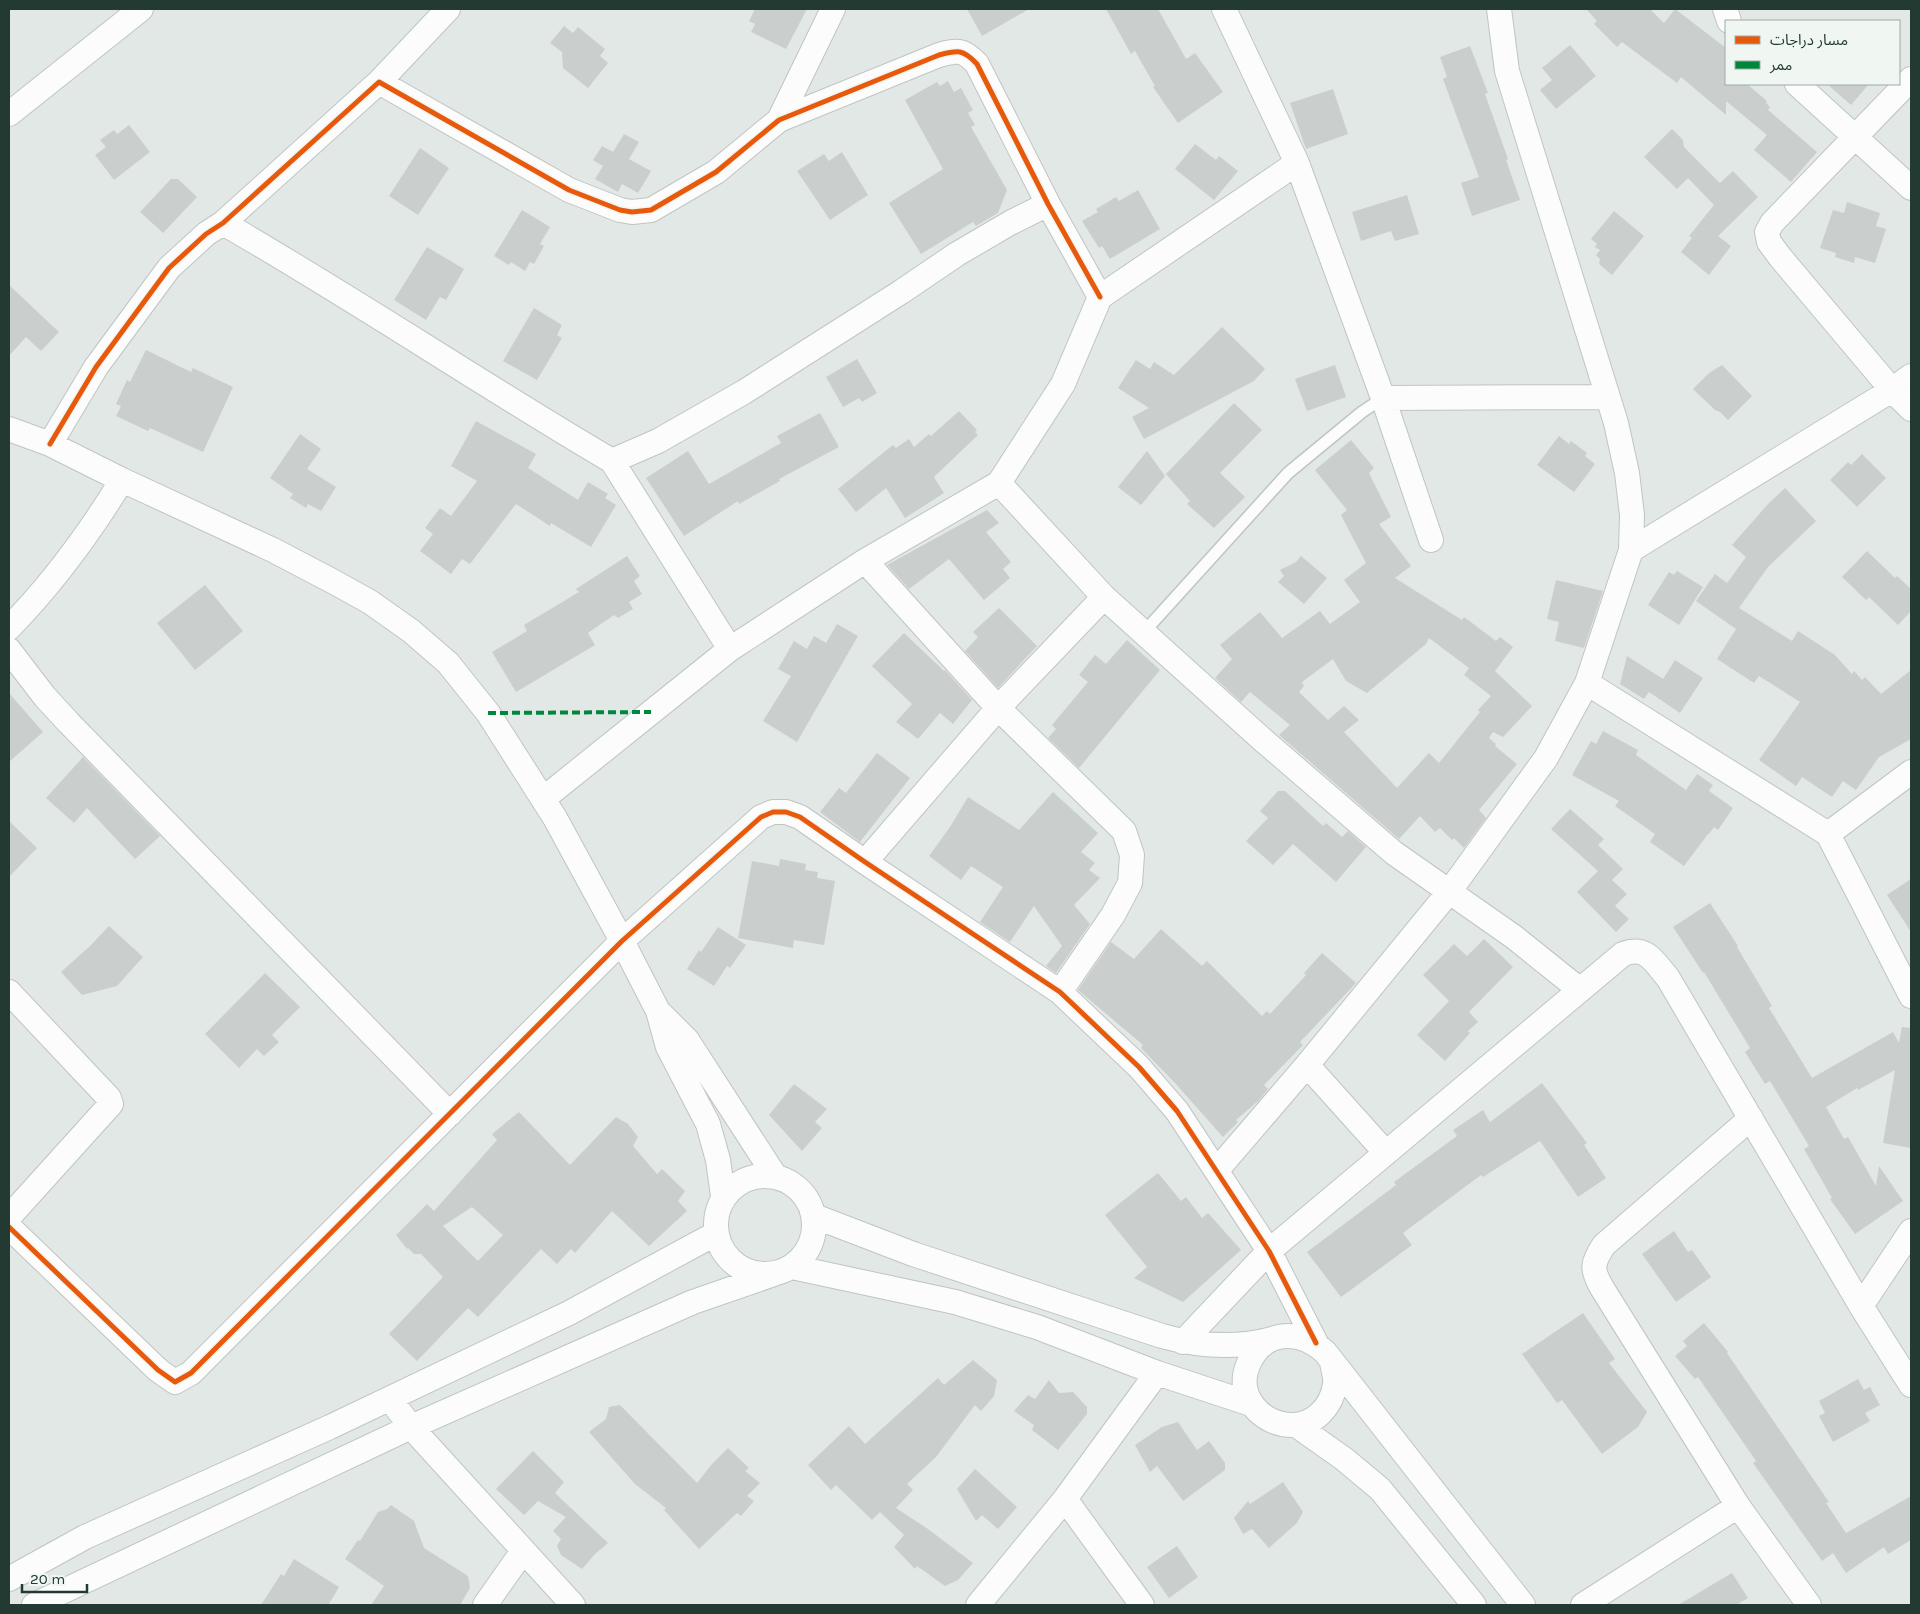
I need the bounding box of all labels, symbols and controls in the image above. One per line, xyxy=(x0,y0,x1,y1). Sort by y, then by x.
legend xyxy=(1725,20,1900,85)
text: مسار دراجات xyxy=(1770,31,1848,49)
text: ممر xyxy=(1769,56,1793,74)
scale bar xyxy=(22,1562,88,1594)
text: 20 m xyxy=(30,1570,65,1588)

